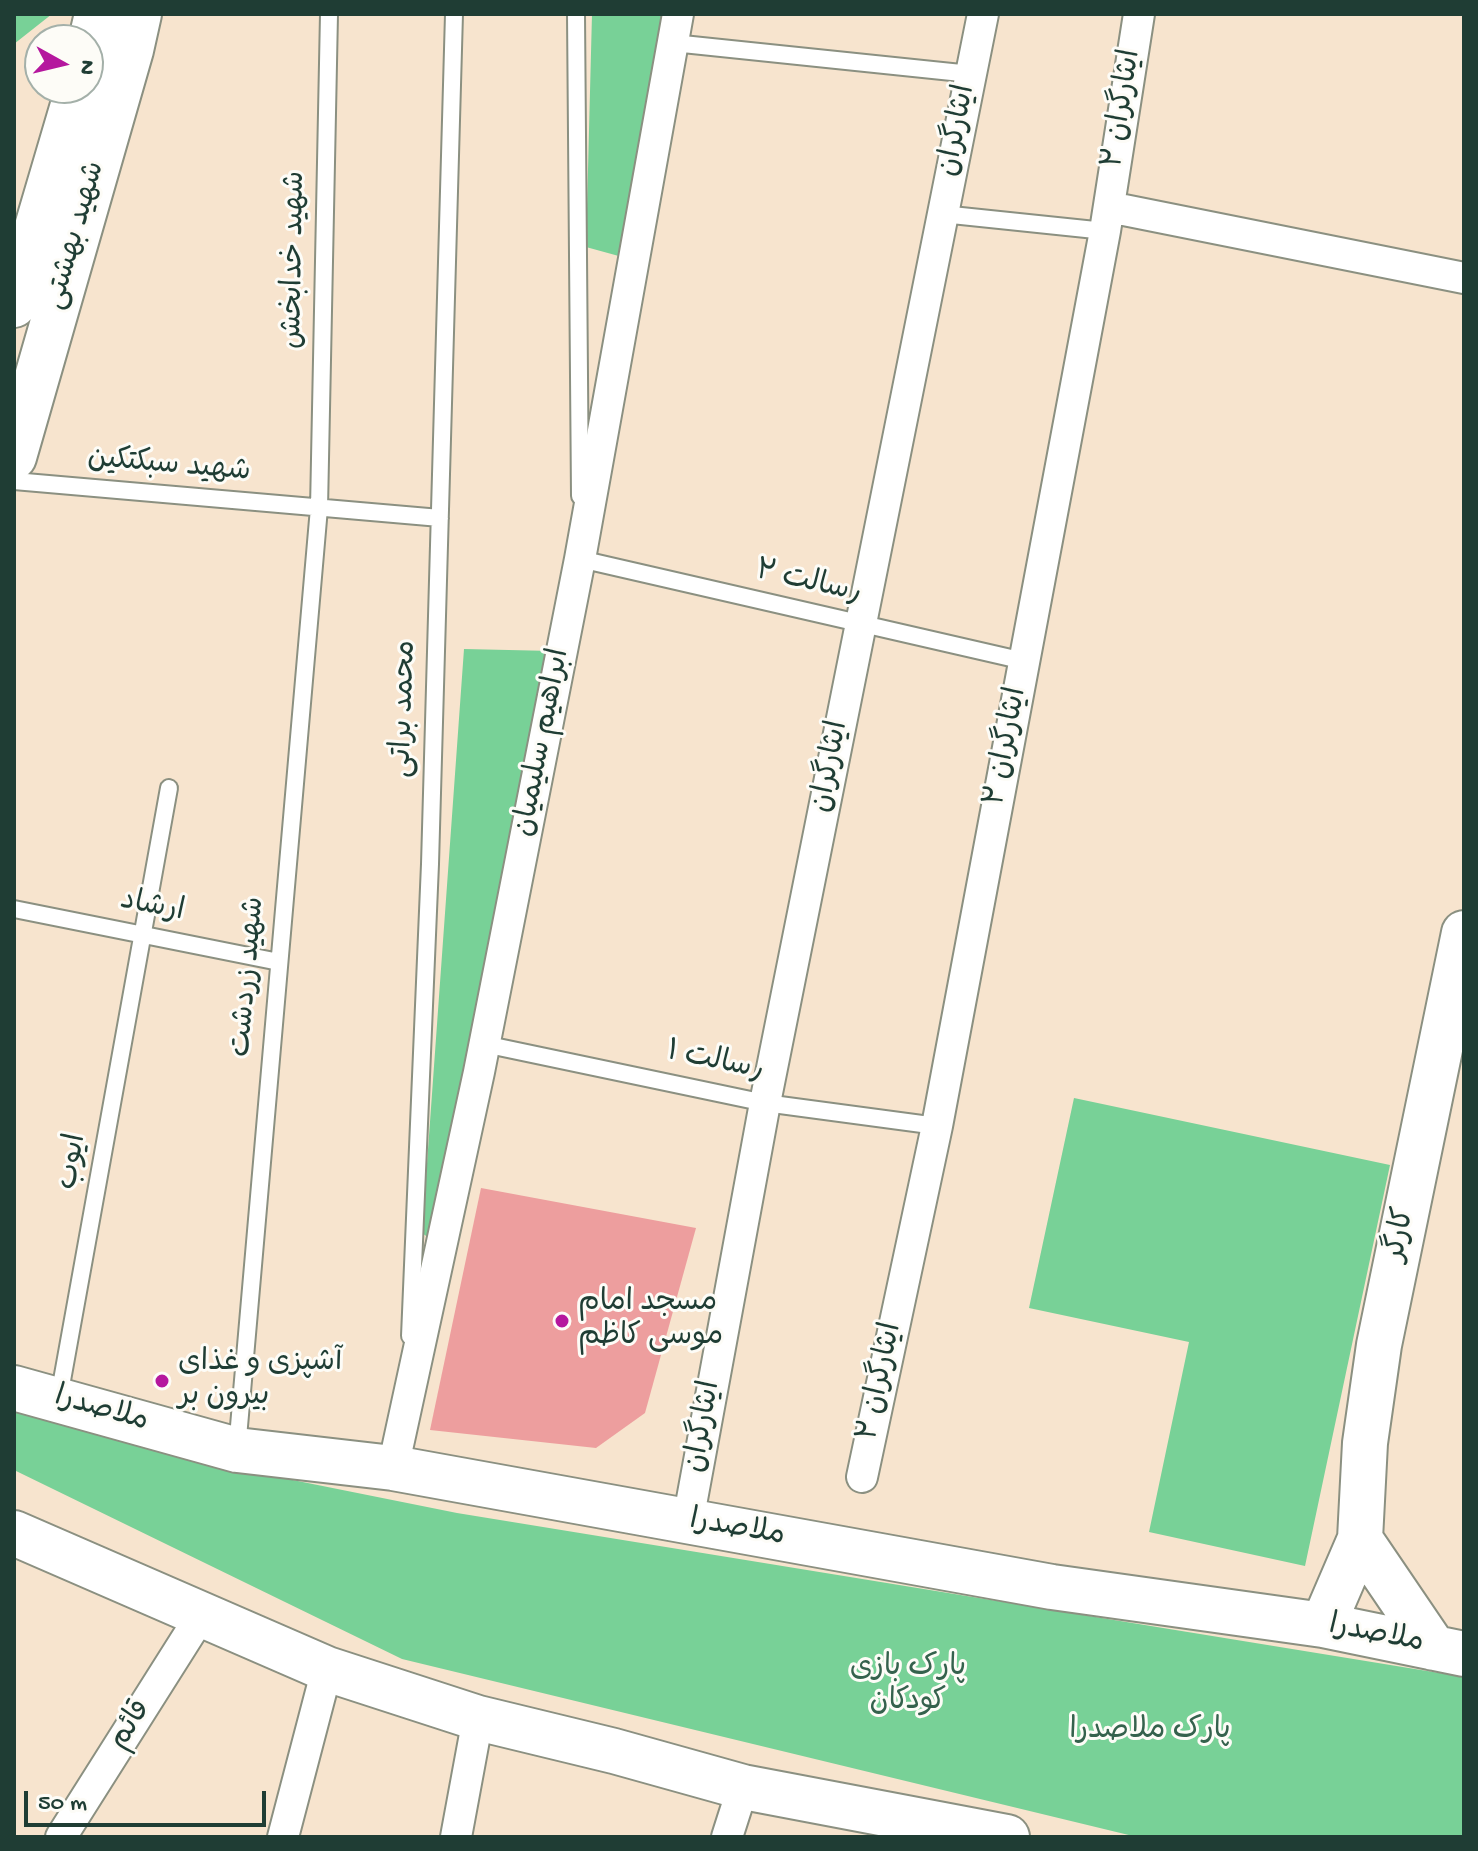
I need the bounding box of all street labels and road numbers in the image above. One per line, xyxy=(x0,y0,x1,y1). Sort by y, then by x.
street label: ایثارگران ۲ xyxy=(1097,47,1151,171)
street label: ایثارگران xyxy=(933,82,985,180)
street label: شهید بهشتی xyxy=(39,158,115,314)
street label: شهید خدابخش xyxy=(276,171,316,349)
street label: شهید سبکتکین xyxy=(86,442,252,492)
street label: رسالت ۲ xyxy=(751,554,865,614)
street label: محمد براتی xyxy=(386,640,426,778)
street label: ابراهیم سلیمیان xyxy=(508,646,580,840)
street label: ایثارگران ۲ xyxy=(979,685,1037,809)
street label: ایثارگران xyxy=(806,718,858,816)
street label: ارشاد xyxy=(117,884,187,932)
street label: شهید زردشت xyxy=(225,895,275,1059)
street label: رسالت ۱ xyxy=(663,1035,767,1091)
street label: ایوب xyxy=(51,1131,97,1193)
street label: کارگر xyxy=(1379,1205,1425,1265)
street label: ایثارگران ۲ xyxy=(852,1320,912,1444)
street label: ایثارگران xyxy=(679,1378,731,1476)
street label: ملاصدرا xyxy=(50,1380,152,1442)
street label: ملاصدرا xyxy=(687,1504,787,1556)
street label: ملاصدرا xyxy=(1325,1609,1427,1663)
street label: قائم xyxy=(103,1694,161,1758)

